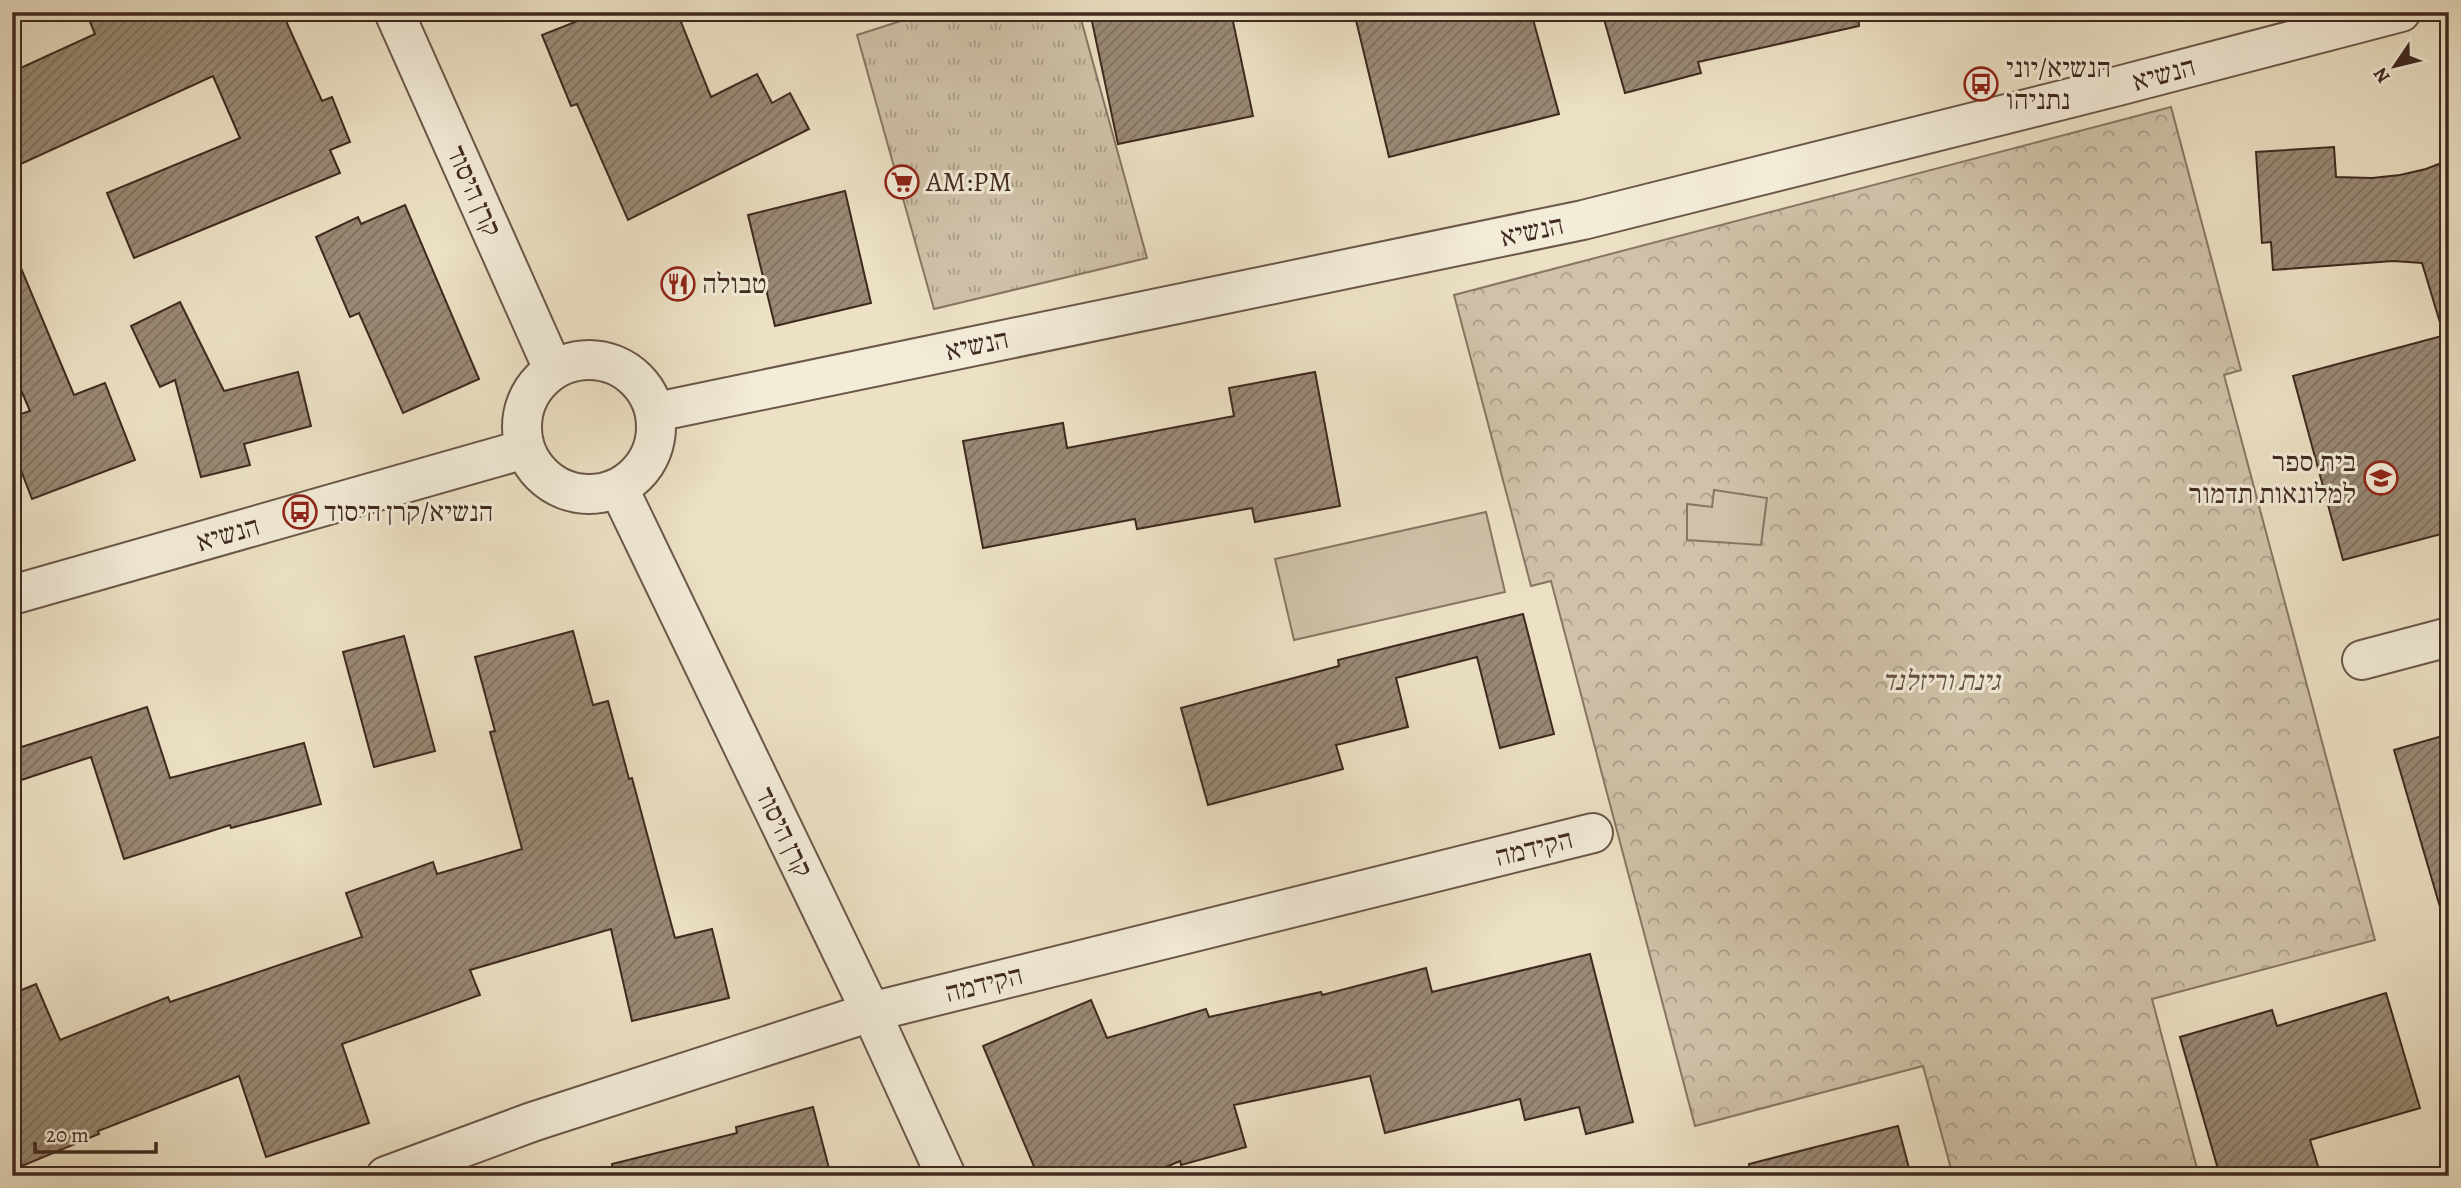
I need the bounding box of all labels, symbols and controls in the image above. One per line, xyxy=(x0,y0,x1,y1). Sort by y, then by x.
north arrow xyxy=(2360,32,2430,102)
street label: הנשיא xyxy=(2128,47,2200,101)
place label: הנשיא/יוני נתניהו xyxy=(2006,49,2111,119)
text: N xyxy=(2367,62,2397,88)
bus stop icon: הנשיא/יוני נתניהו xyxy=(1962,65,2000,103)
street label: קרן היסוד xyxy=(437,139,511,243)
supermarket icon: AM:PM xyxy=(883,163,921,201)
place label: AM:PM xyxy=(925,163,1012,201)
street label: הנשיא xyxy=(1497,206,1567,256)
restaurant icon: טבולה xyxy=(659,265,697,303)
place label: טבולה xyxy=(702,265,767,303)
street label: הנשיא xyxy=(942,320,1012,370)
place label: בית ספר למלונאות תדמור xyxy=(2189,443,2356,513)
school or university icon: בית ספר למלונאות תדמור xyxy=(2362,459,2400,497)
bus stop icon: הנשיא/קרן היסוד xyxy=(281,493,319,531)
place label: הנשיא/קרן היסוד xyxy=(324,493,493,531)
street label: הנשיא xyxy=(192,507,264,561)
park label: גינת וריזלנד xyxy=(1882,662,2001,700)
street label: קרן היסוד xyxy=(746,780,822,884)
street label: הקידמה xyxy=(1491,820,1577,876)
street label: הקידמה xyxy=(941,956,1027,1012)
scale bar xyxy=(35,1111,156,1155)
text: 20 m xyxy=(46,1121,89,1149)

